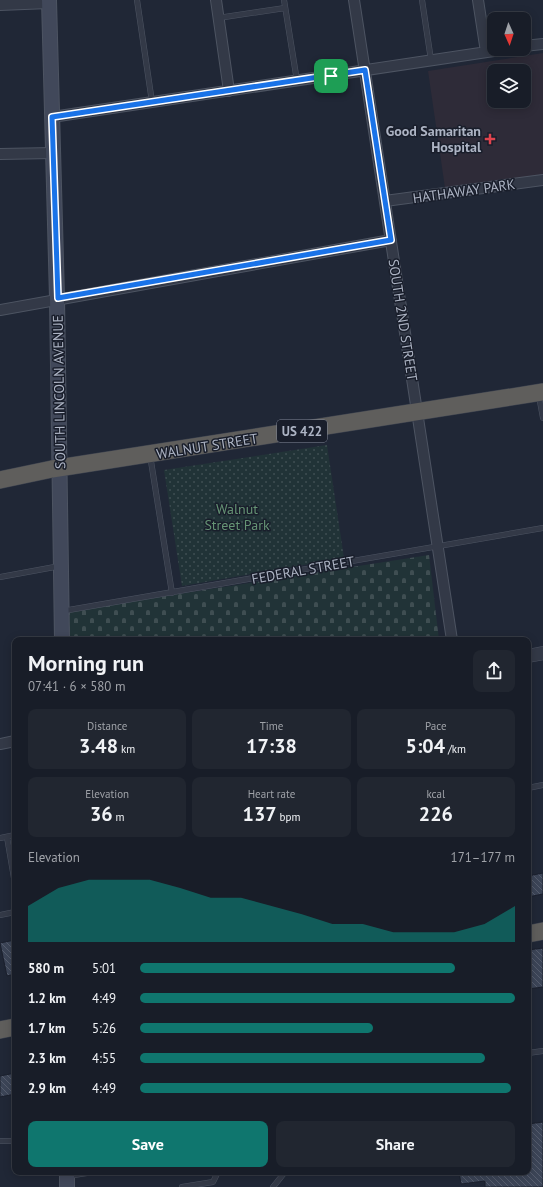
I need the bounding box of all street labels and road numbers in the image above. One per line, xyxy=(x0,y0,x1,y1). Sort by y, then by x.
street label: HATHAWAY PARK xyxy=(412,175,517,207)
street label: SOUTH 2ND STREET xyxy=(384,258,422,383)
street label: SOUTH LINCOLN AVENUE xyxy=(49,315,69,469)
road number: US 422 xyxy=(277,420,327,442)
street label: WALNUT STREET xyxy=(155,429,259,463)
street label: FEDERAL STREET xyxy=(250,552,356,588)

